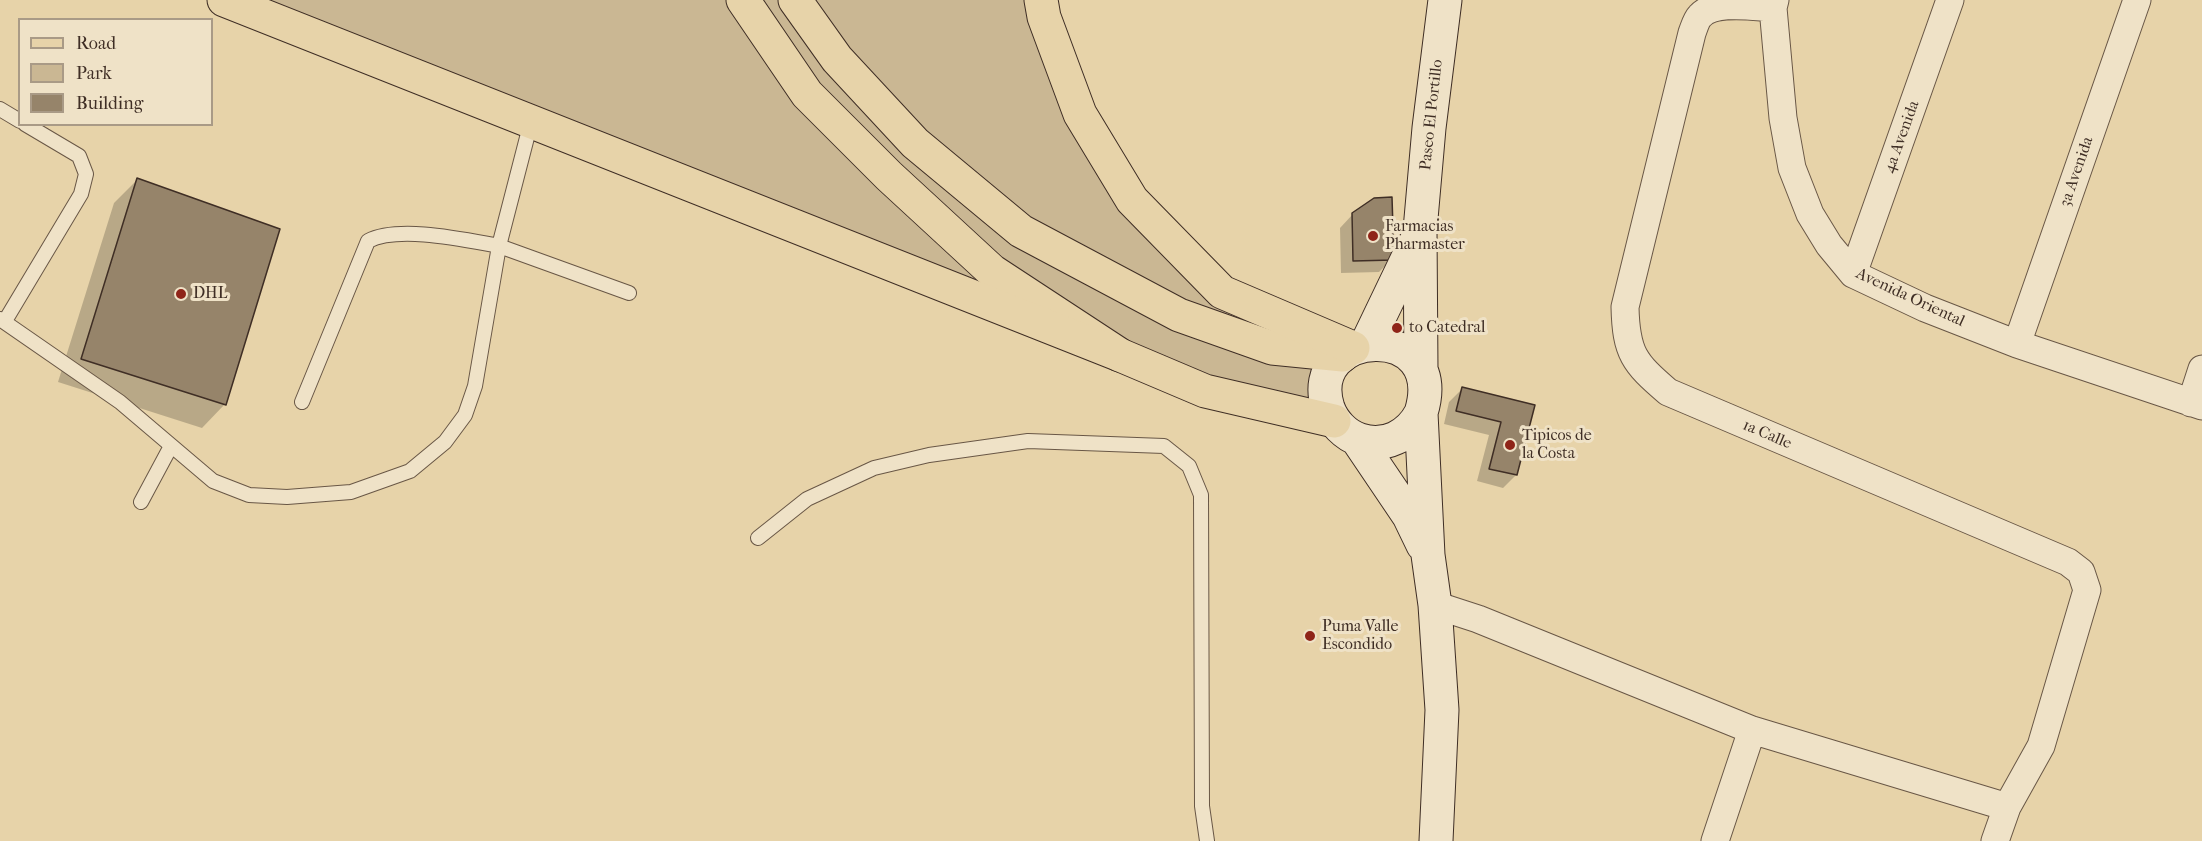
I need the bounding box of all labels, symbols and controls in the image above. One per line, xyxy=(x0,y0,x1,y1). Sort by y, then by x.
legend xyxy=(18,18,213,126)
text: Road xyxy=(76,33,116,54)
street label: Paseo El Portillo xyxy=(1417,59,1447,171)
text: Park xyxy=(76,63,112,84)
text: Building xyxy=(76,93,143,114)
street label: 4a Avenida xyxy=(1880,98,1924,176)
street label: 3a Avenida xyxy=(2056,134,2098,210)
place label: Farmacias Pharmaster xyxy=(1385,217,1465,255)
marker: Farmacias Pharmaster xyxy=(1366,229,1380,243)
street label: Avenida Oriental xyxy=(1853,264,1967,332)
place label: DHL xyxy=(193,284,227,304)
marker: DHL xyxy=(174,287,188,301)
place label: to Catedral xyxy=(1409,318,1485,338)
marker: to Catedral xyxy=(1390,321,1404,335)
street label: 1a Calle xyxy=(1740,416,1794,454)
place label: Tipicos de la Costa xyxy=(1522,426,1592,464)
marker: Tipicos de la Costa xyxy=(1503,438,1517,452)
place label: Puma Valle Escondido xyxy=(1322,617,1398,655)
marker: Puma Valle Escondido xyxy=(1303,629,1317,643)

